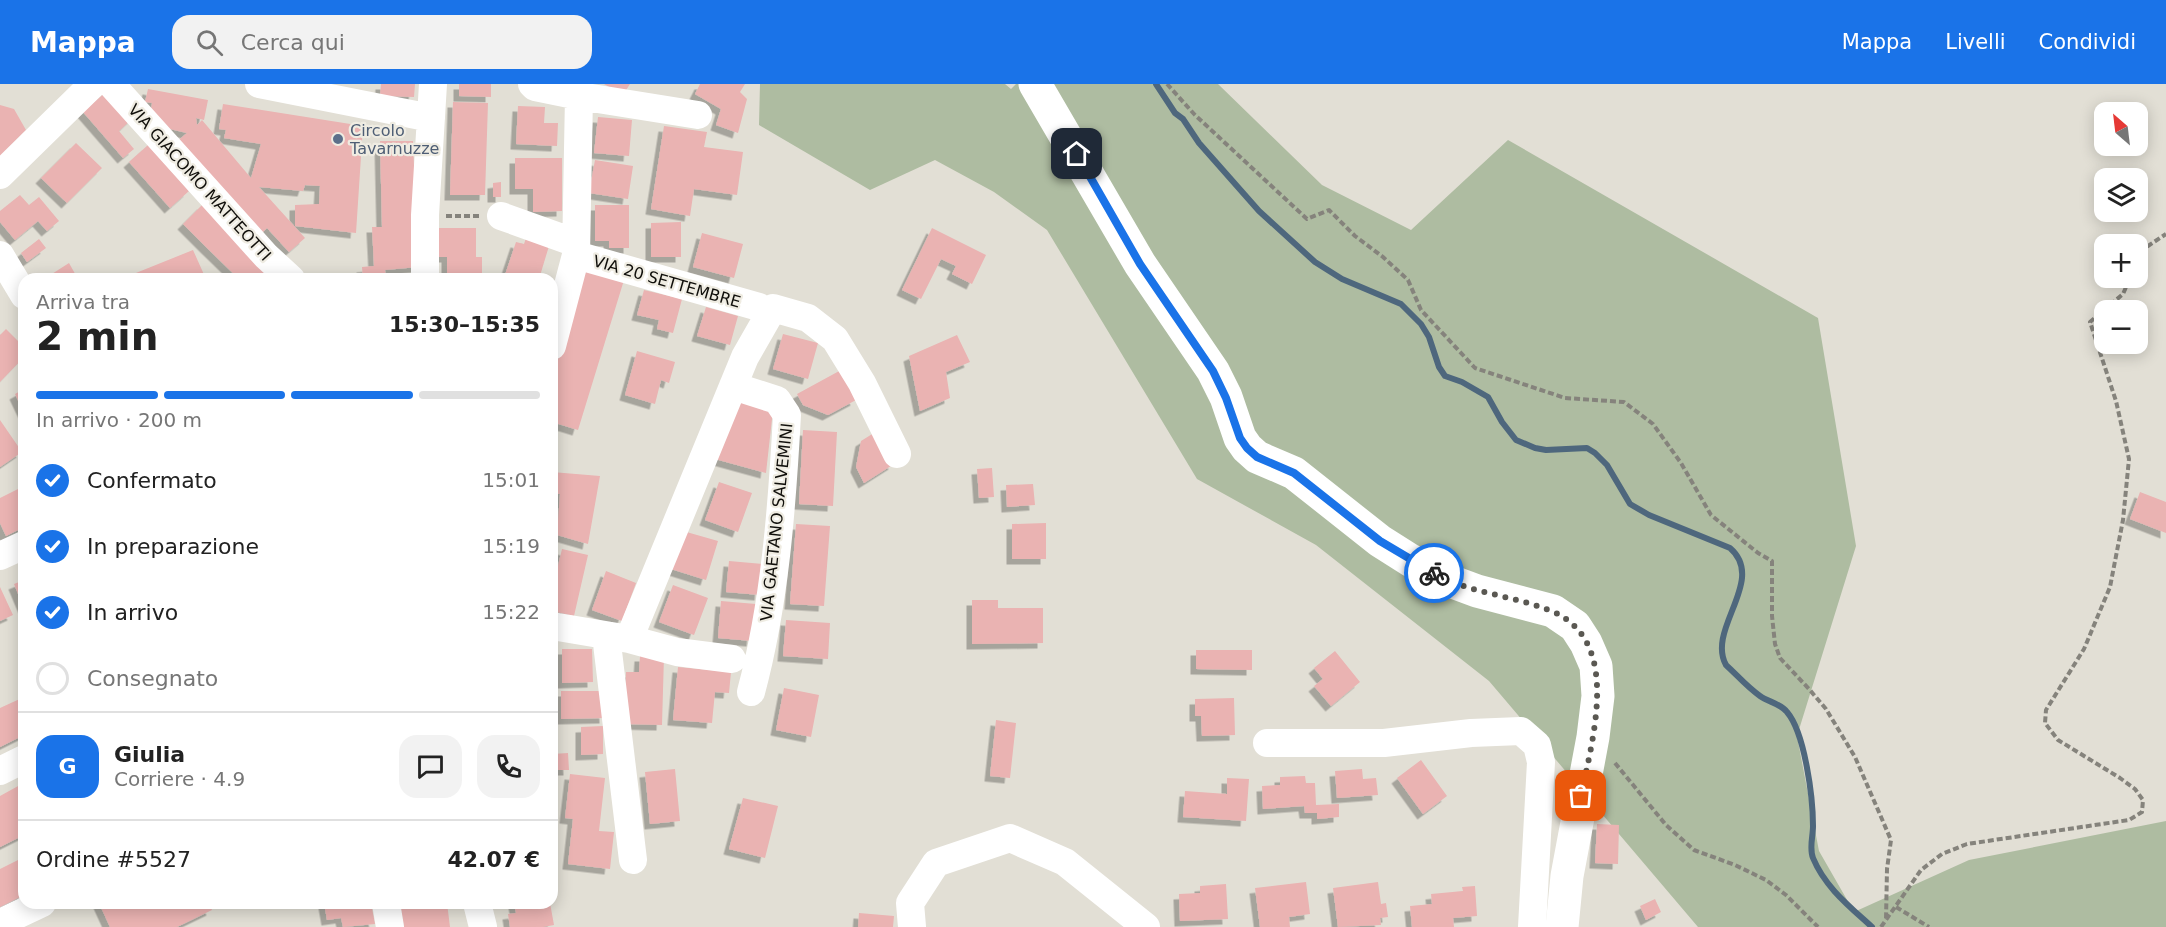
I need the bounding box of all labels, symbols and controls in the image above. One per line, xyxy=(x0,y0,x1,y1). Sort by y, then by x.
search box xyxy=(172,15,592,69)
text: Mappa xyxy=(30,26,136,59)
icon: search xyxy=(193,26,226,59)
text: Cerca qui xyxy=(241,30,345,55)
text: Mappa xyxy=(1842,30,1912,54)
text: Livelli xyxy=(1945,30,2006,54)
text: Condividi xyxy=(2039,30,2136,54)
street label: VIA GIACOMO MATTEOTTI xyxy=(124,100,275,265)
north arrow xyxy=(2094,102,2148,156)
map controls xyxy=(2094,102,2148,354)
place label: Circolo Tavarnuzze xyxy=(349,121,439,158)
pin xyxy=(1051,128,1102,179)
marker: Circolo Tavarnuzze xyxy=(331,132,345,146)
icon: home xyxy=(1060,137,1093,170)
button: layers xyxy=(2094,168,2148,222)
button: + xyxy=(2094,234,2148,288)
street label: VIA 20 SETTEMBRE xyxy=(591,251,743,312)
text: Arriva tra xyxy=(36,290,130,314)
button: − xyxy=(2094,300,2148,354)
text: 15:30–15:35 xyxy=(389,312,540,337)
text: 2 min xyxy=(36,314,158,359)
text: In arrivo · 200 m xyxy=(36,408,202,432)
street label: VIA GAETANO SALVEMINI xyxy=(757,422,796,622)
icon: check xyxy=(36,464,69,497)
text: Confermato xyxy=(87,468,217,493)
text: 15:01 xyxy=(482,468,540,492)
icon: check xyxy=(36,530,69,563)
text: In preparazione xyxy=(87,534,259,559)
text: 15:19 xyxy=(482,534,540,558)
courier xyxy=(1404,543,1464,603)
icon: bike xyxy=(1418,557,1451,590)
icon: check xyxy=(36,596,69,629)
text: In arrivo xyxy=(87,600,178,625)
text: 15:22 xyxy=(482,600,540,624)
text: Consegnato xyxy=(87,666,218,691)
button: chat xyxy=(399,735,462,798)
button: phone xyxy=(477,735,540,798)
text: Giulia xyxy=(114,742,185,767)
text: G xyxy=(58,754,77,779)
text: Corriere · 4.9 xyxy=(114,767,245,791)
pin xyxy=(1555,770,1606,821)
icon: bag xyxy=(1564,779,1597,812)
text: Ordine #5527 xyxy=(36,847,191,872)
text: 42.07 € xyxy=(447,847,540,872)

